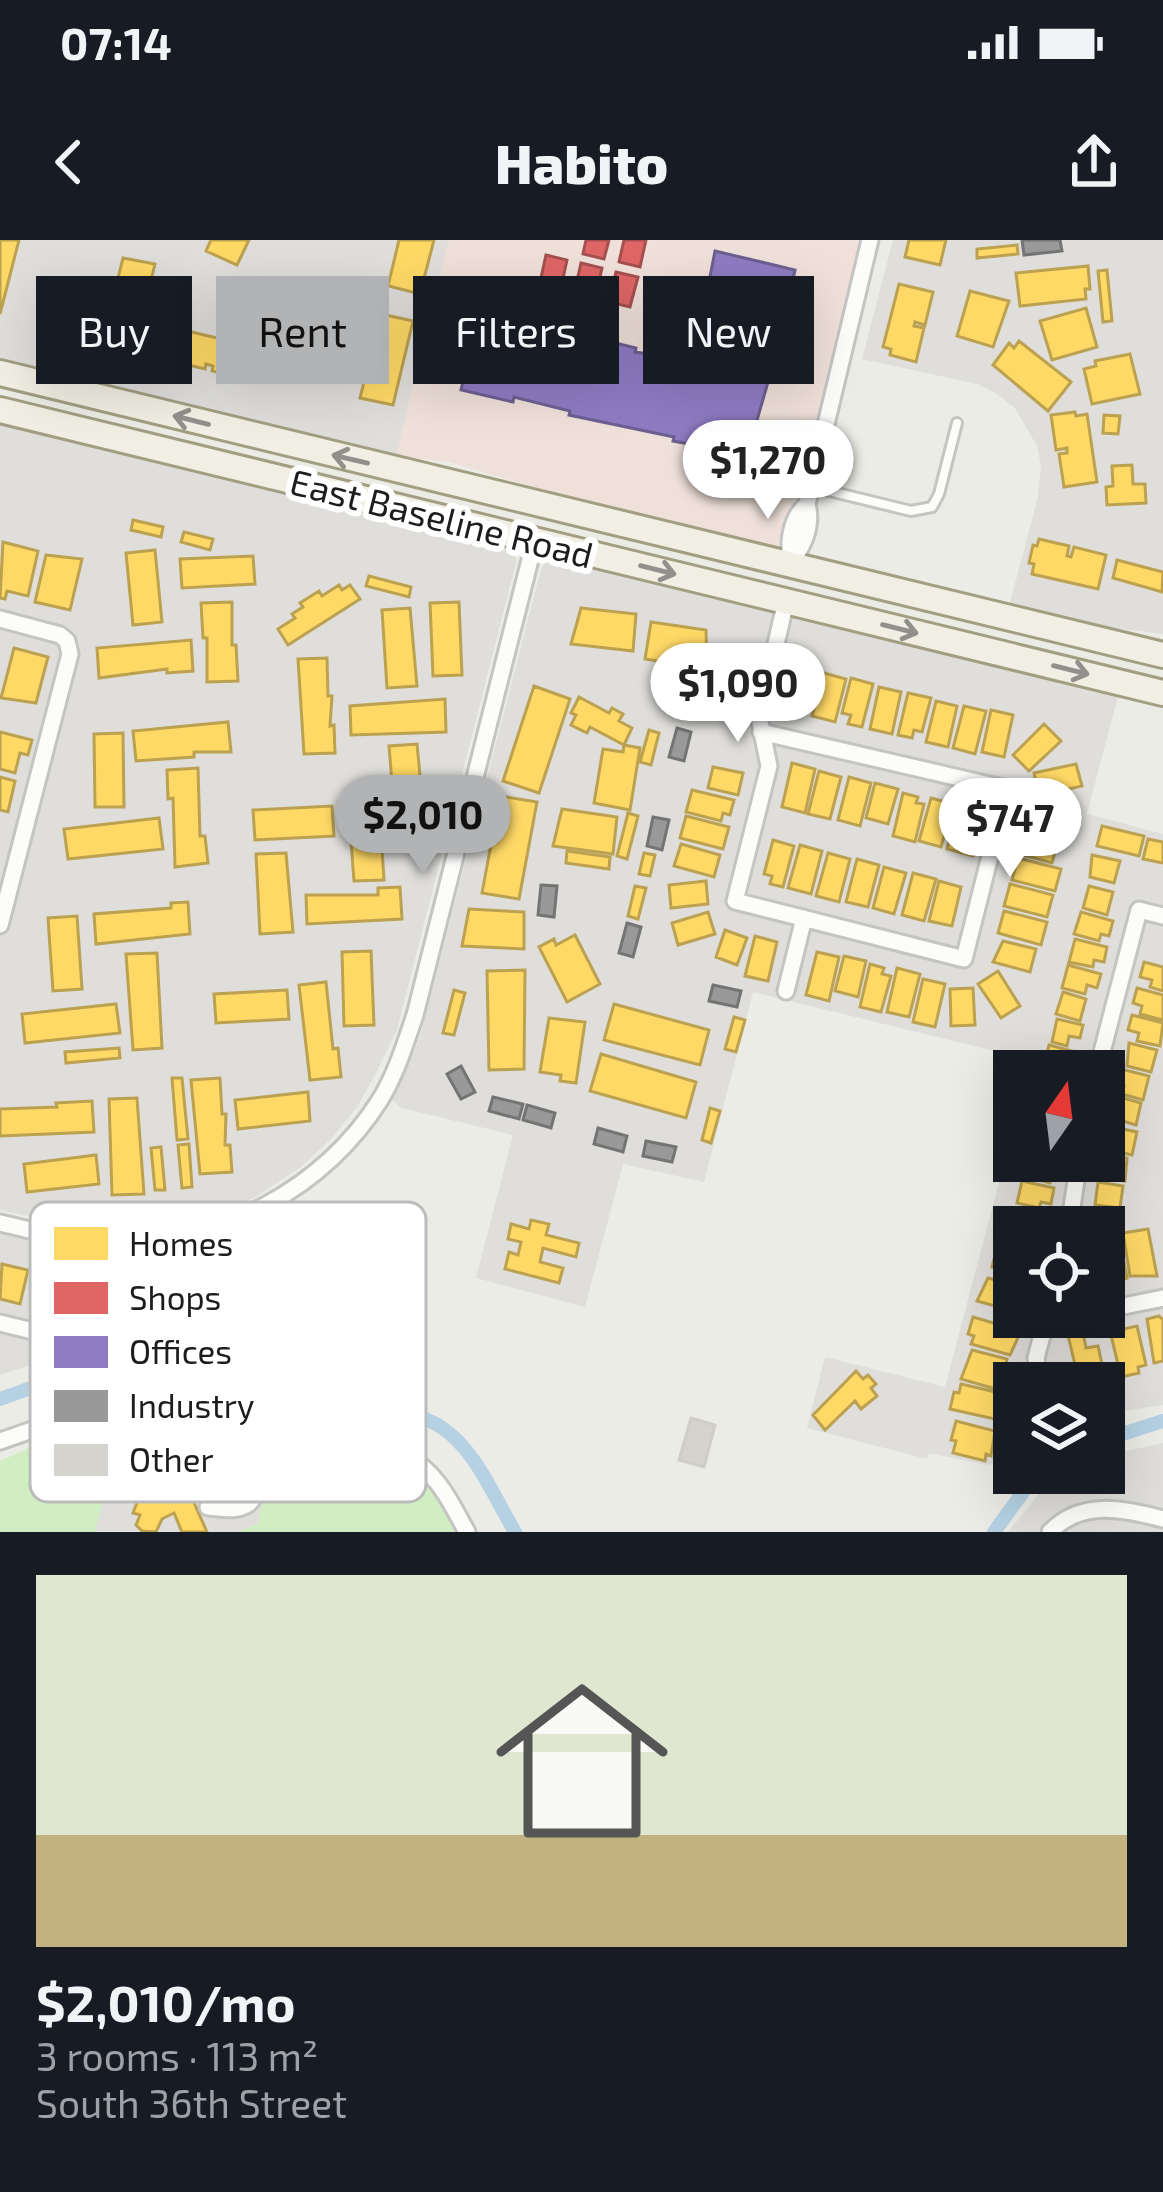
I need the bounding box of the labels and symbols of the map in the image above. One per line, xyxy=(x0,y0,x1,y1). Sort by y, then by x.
one-way arrow xyxy=(173,408,211,430)
pin: $1,270 xyxy=(670,420,866,522)
one-way arrow xyxy=(331,447,369,469)
street label: East Baseline Road xyxy=(286,459,598,575)
one-way arrow xyxy=(639,560,677,582)
one-way arrow xyxy=(880,619,918,641)
pin: $1,090 xyxy=(640,643,836,745)
one-way arrow xyxy=(1051,660,1089,682)
pin: $2,010 xyxy=(325,775,521,877)
pin: $747 xyxy=(939,778,1081,880)
north arrow xyxy=(993,1050,1125,1182)
legend xyxy=(30,1202,426,1502)
text: Homes xyxy=(129,1223,233,1263)
text: Shops xyxy=(129,1277,221,1317)
text: Offices xyxy=(129,1331,232,1371)
text: Industry xyxy=(129,1385,255,1425)
text: Other xyxy=(129,1439,214,1479)

